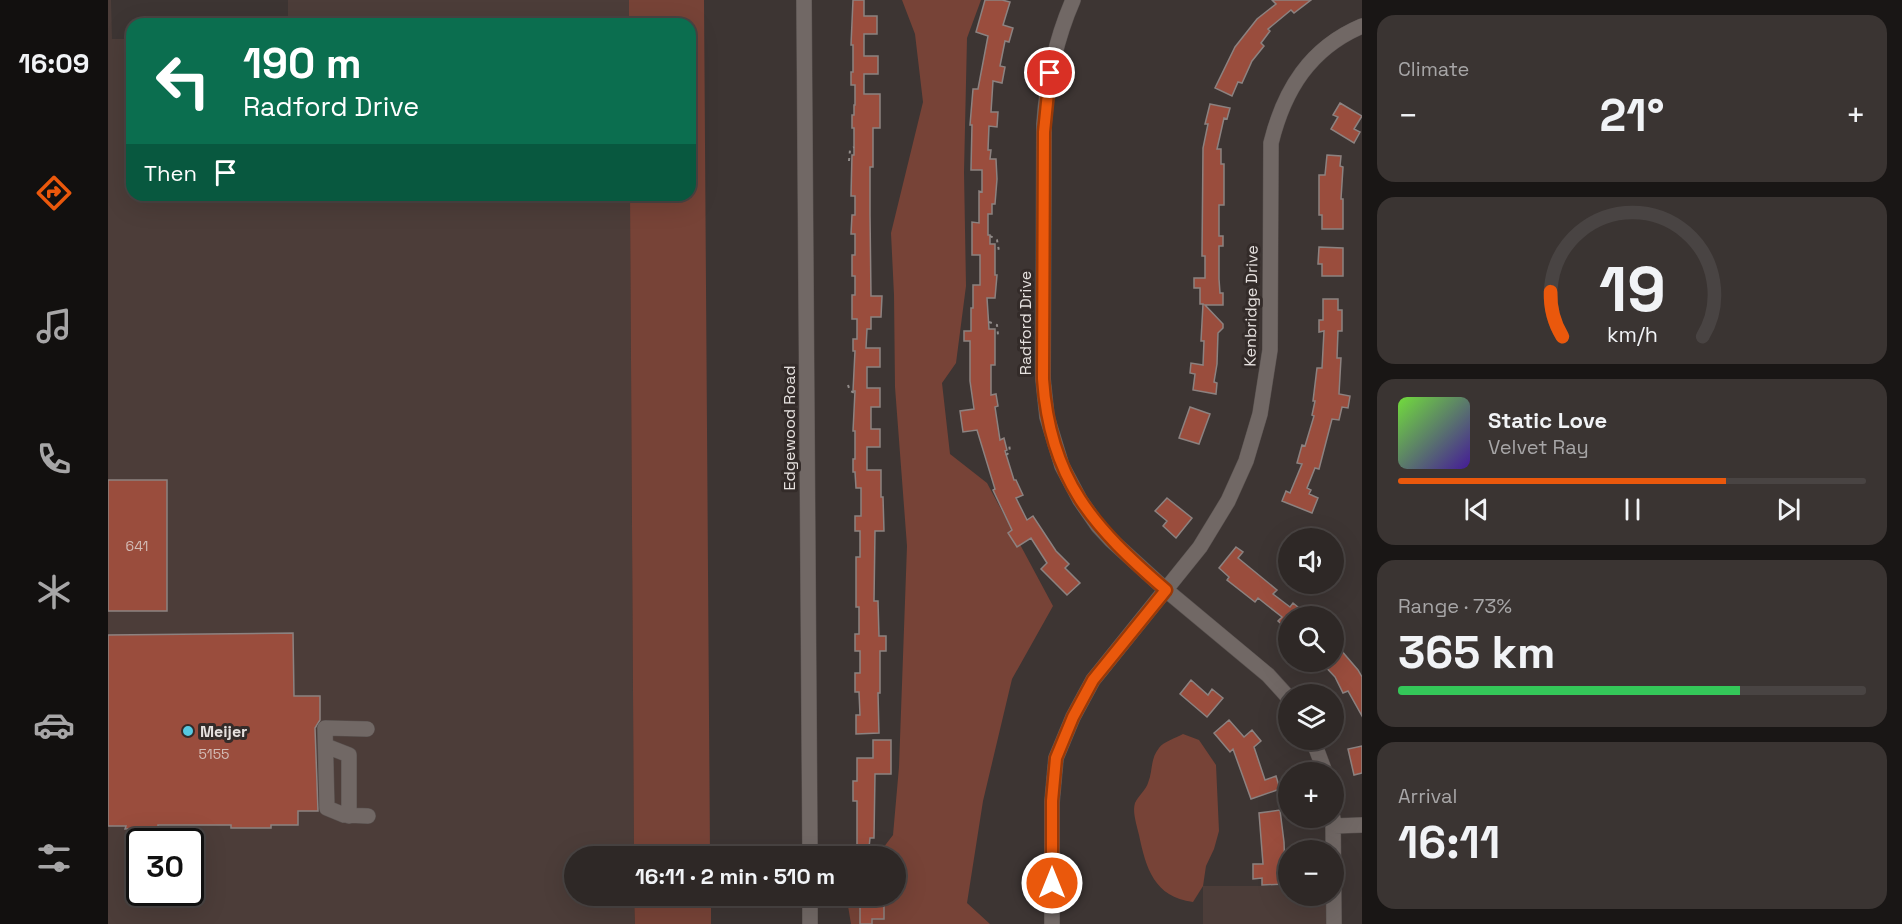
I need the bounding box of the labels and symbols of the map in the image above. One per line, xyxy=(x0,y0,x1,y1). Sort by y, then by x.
pin xyxy=(1024,47,1075,98)
street label: Kenbridge Drive xyxy=(1239,245,1263,367)
street label: Radford Drive xyxy=(1015,271,1036,375)
street label: Edgewood Road xyxy=(779,365,800,491)
house number: 641 xyxy=(126,537,148,555)
place label: Meijer xyxy=(200,721,247,742)
marker: Meijer xyxy=(181,724,195,738)
house number: 5155 xyxy=(199,745,229,763)
speed limit sign: 30 xyxy=(126,828,204,906)
position arrow xyxy=(1020,851,1084,915)

